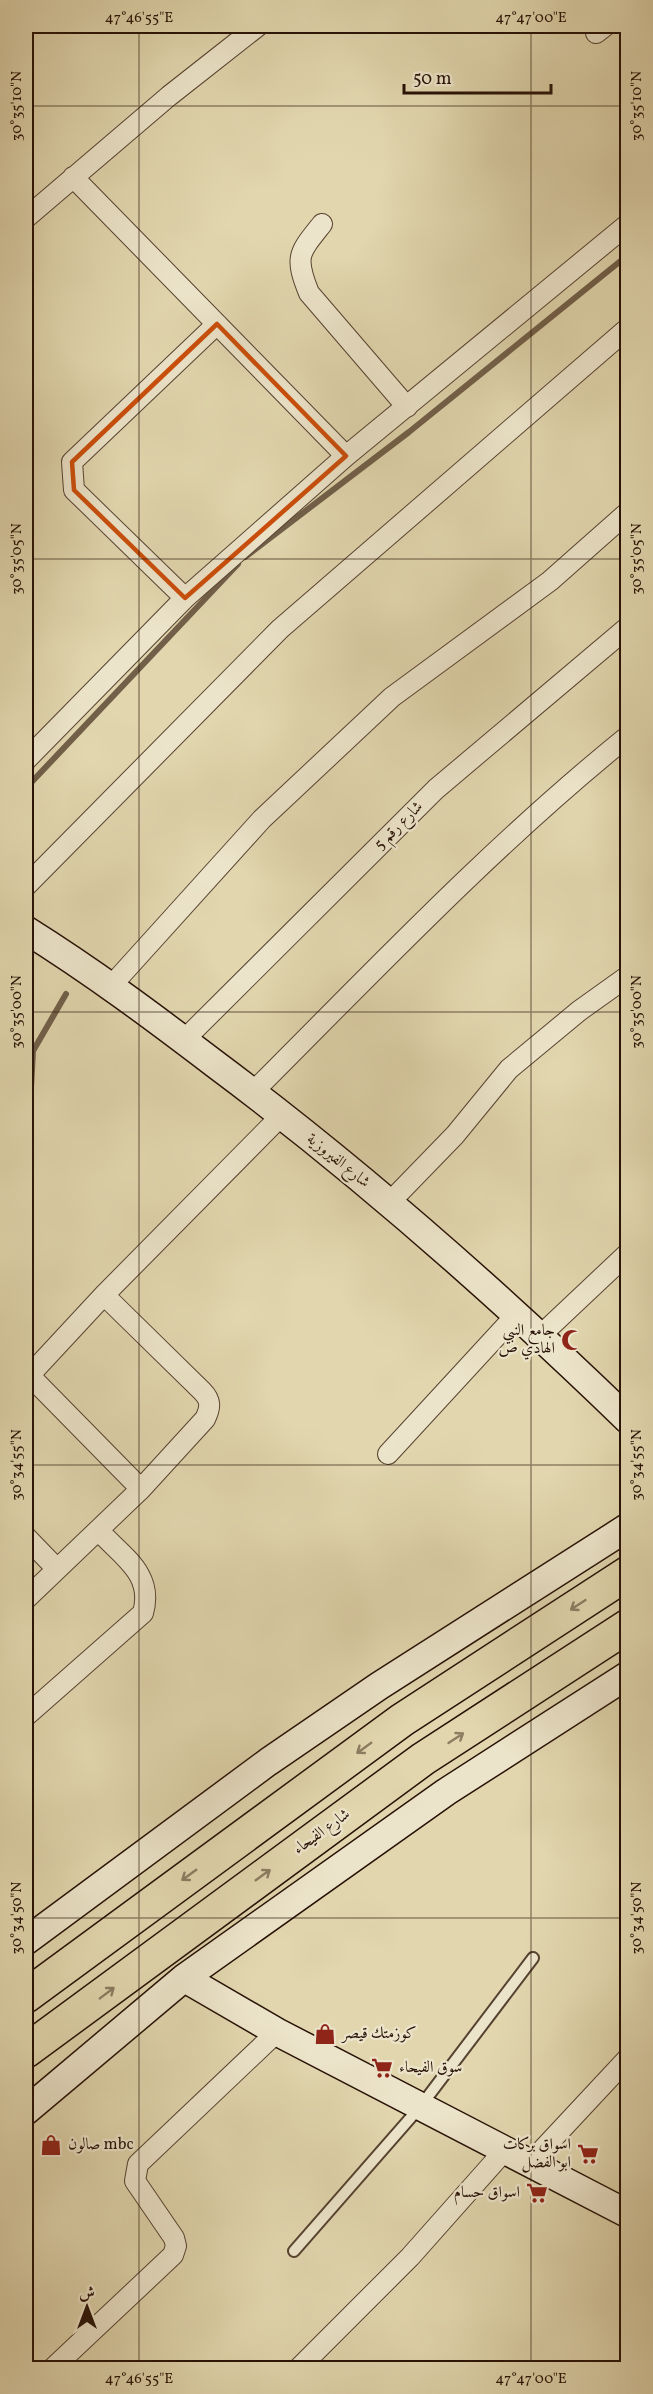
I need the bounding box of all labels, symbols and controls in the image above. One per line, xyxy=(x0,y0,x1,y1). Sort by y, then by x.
text: 47°46'55"E xyxy=(105,8,173,29)
text: 47°47'00"E xyxy=(495,8,567,29)
scale bar xyxy=(404,57,551,95)
text: 50 m xyxy=(413,67,452,92)
text: 30°35'10"N xyxy=(7,71,28,141)
text: 30°35'10"N xyxy=(627,71,648,141)
text: 30°35'05"N xyxy=(7,523,28,595)
text: 30°35'05"N xyxy=(627,523,648,595)
street label: شارع رقم 5 xyxy=(370,797,431,858)
text: 30°35'00"N xyxy=(7,975,28,1049)
text: 30°35'00"N xyxy=(627,975,648,1049)
street label: شارع الفيروزية xyxy=(301,1129,374,1194)
place label: جامع النبي الهادي ص xyxy=(498,1320,555,1360)
mosque icon: جامع النبي الهادي ص xyxy=(560,1328,584,1352)
text: 30°34'55"N xyxy=(7,1429,28,1501)
text: 30°34'55"N xyxy=(627,1429,648,1501)
one-way arrow xyxy=(571,1599,587,1611)
one-way arrow xyxy=(447,1732,464,1744)
one-way arrow xyxy=(356,1742,372,1754)
street label: شارع الفيحاء xyxy=(289,1804,356,1861)
one-way arrow xyxy=(182,1869,198,1881)
one-way arrow xyxy=(254,1869,270,1881)
text: 30°34'50"N xyxy=(7,1882,28,1954)
text: 30°34'50"N xyxy=(627,1882,648,1954)
one-way arrow xyxy=(99,1986,115,1999)
shop icon: كوزمتك قيصر xyxy=(313,2022,337,2046)
place label: كوزمتك قيصر xyxy=(340,2023,417,2045)
supermarket icon: سوق الفيحاء xyxy=(370,2056,394,2080)
place label: سوق الفيحاء xyxy=(399,2057,462,2079)
shop icon: صالون mbc xyxy=(39,2133,63,2157)
place label: صالون mbc xyxy=(68,2134,134,2156)
place label: اسواق بركات ابو الفضل xyxy=(503,2134,571,2174)
supermarket icon: اسواق بركات ابو الفضل xyxy=(576,2142,600,2166)
supermarket icon: اسواق حسام xyxy=(525,2181,549,2205)
place label: اسواق حسام xyxy=(454,2182,520,2206)
north arrow xyxy=(57,2277,117,2337)
text: ش xyxy=(79,2283,95,2305)
text: 47°46'55"E xyxy=(105,2369,173,2390)
text: 47°47'00"E xyxy=(495,2369,567,2390)

